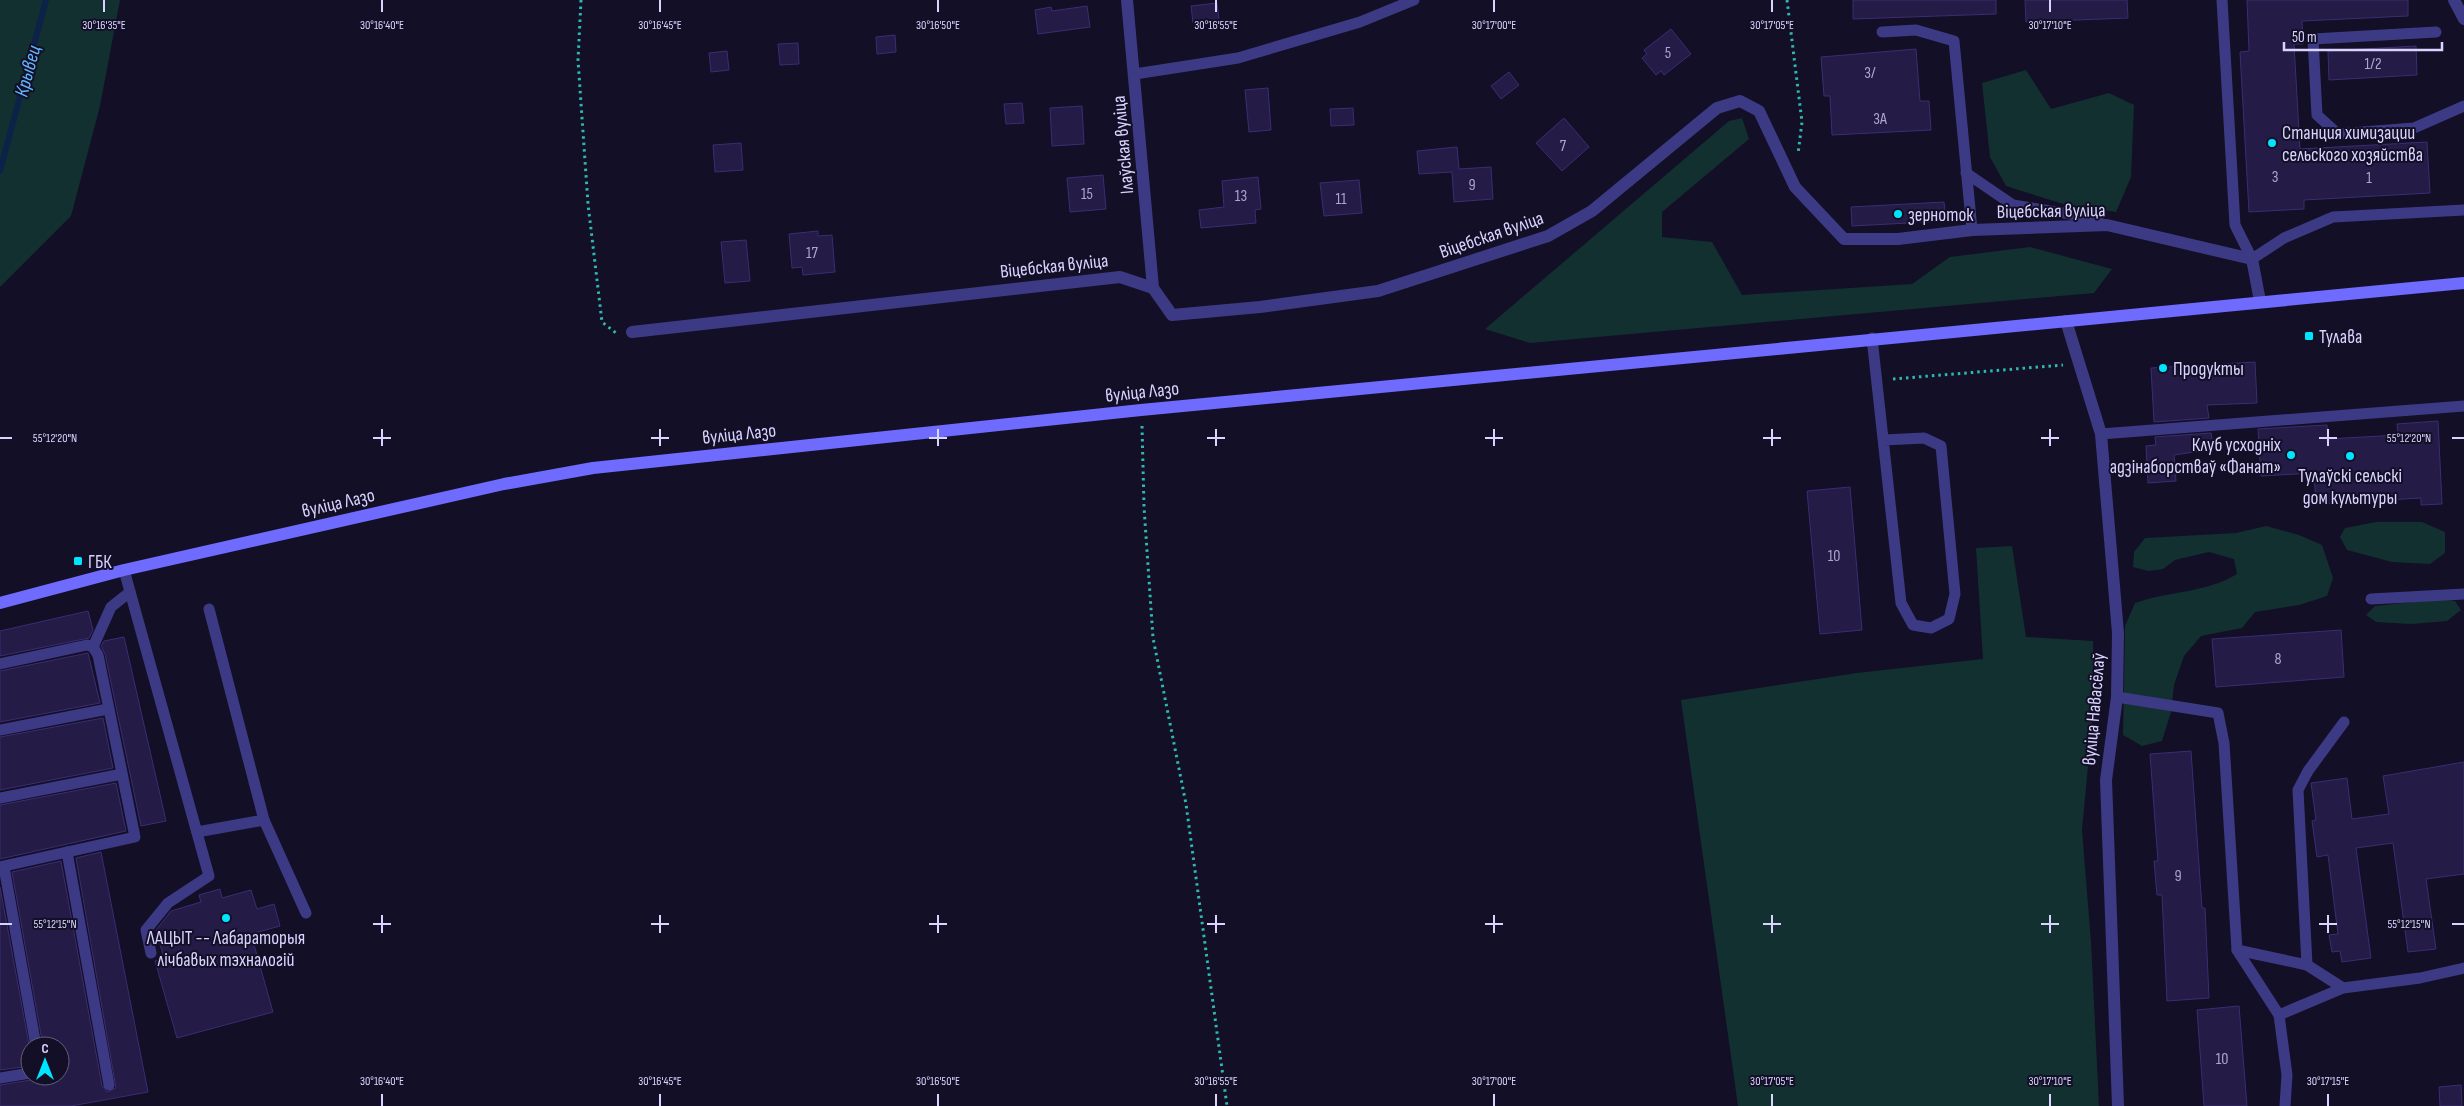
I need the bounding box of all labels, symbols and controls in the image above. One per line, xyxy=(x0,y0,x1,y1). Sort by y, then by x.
text: 30°16'35"E xyxy=(82,18,126,33)
text: 30°16'40"E xyxy=(360,18,404,33)
text: 30°16'45"E xyxy=(638,18,682,33)
text: 30°16'50"E xyxy=(916,18,960,33)
text: 30°16'55"E xyxy=(1194,18,1238,33)
text: 30°17'00"E xyxy=(1472,18,1516,33)
text: 30°17'05"E xyxy=(1750,18,1794,33)
text: 30°17'10"E xyxy=(2028,18,2072,33)
scale bar xyxy=(2284,20,2442,52)
text: 50 m xyxy=(2292,28,2317,47)
water label: Крывец xyxy=(10,42,47,100)
house number: 5 xyxy=(1665,44,1671,63)
house number: 1/2 xyxy=(2364,55,2382,74)
house number: 3/ xyxy=(1864,64,1876,83)
street label: Ілаўская вуліца xyxy=(1108,95,1139,195)
house number: 3А xyxy=(1873,110,1887,129)
place label: Станция химизации сельского хозяйства xyxy=(2282,122,2423,167)
house number: 7 xyxy=(1560,137,1567,156)
marker: Станция химизации сельского хозяйства xyxy=(2266,137,2278,149)
house number: 3 xyxy=(2272,168,2278,187)
house number: 1 xyxy=(2366,169,2372,188)
house number: 9 xyxy=(1468,176,1476,195)
house number: 15 xyxy=(1081,185,1093,204)
house number: 13 xyxy=(1235,187,1247,206)
house number: 11 xyxy=(1335,190,1347,209)
street label: Віцебская вуліца xyxy=(1996,199,2106,224)
place label: зерноток xyxy=(1908,204,1974,227)
street label: Віцебская вуліца xyxy=(1436,207,1547,264)
marker: зерноток xyxy=(1892,208,1904,220)
house number: 17 xyxy=(806,244,819,263)
street label: Віцебская вуліца xyxy=(999,249,1109,284)
place label: Тулава xyxy=(2319,326,2362,349)
marker: Тулава xyxy=(2303,330,2315,342)
place label: Продукты xyxy=(2173,358,2244,381)
marker: Продукты xyxy=(2157,362,2169,374)
street label: вуліца Лазо xyxy=(1104,377,1180,408)
street label: вуліца Лазо xyxy=(701,419,777,450)
text: 55°12'20"N xyxy=(33,431,77,446)
text: 55°12'20"N xyxy=(2387,431,2431,446)
place label: Клуб усходніх адзінаборстваў «Фанат» xyxy=(2110,434,2281,479)
marker: Клуб усходніх адзінаборстваў «Фанат» xyxy=(2285,449,2297,461)
marker: Тулаўскі сельскі дом культуры xyxy=(2344,450,2356,462)
place label: Тулаўскі сельскі дом культуры xyxy=(2298,465,2402,510)
street label: вуліца Лазо xyxy=(300,484,377,523)
house number: 10 xyxy=(1828,547,1840,566)
place label: ГБК xyxy=(88,551,112,574)
marker: ГБК xyxy=(72,555,84,567)
house number: 8 xyxy=(2274,650,2282,669)
street label: вуліца Навасёлаў xyxy=(2078,651,2111,766)
house number: 9 xyxy=(2174,867,2182,886)
marker: ЛАЦЫТ -- Лабараторыя лічбавых тэхналогій xyxy=(220,912,232,924)
text: 55°12'15"N xyxy=(34,917,77,932)
text: 55°12'15"N xyxy=(2388,917,2431,932)
place label: ЛАЦЫТ -- Лабараторыя лічбавых тэхналогій xyxy=(146,927,305,972)
north arrow xyxy=(20,1036,70,1086)
text: С xyxy=(41,1040,49,1057)
house number: 10 xyxy=(2216,1050,2228,1069)
text: 30°16'40"E xyxy=(360,1074,404,1089)
text: 30°16'45"E xyxy=(638,1074,682,1089)
text: 30°16'50"E xyxy=(916,1074,960,1089)
text: 30°16'55"E xyxy=(1194,1074,1238,1089)
text: 30°17'00"E xyxy=(1472,1074,1516,1089)
text: 30°17'05"E xyxy=(1750,1074,1794,1089)
text: 30°17'10"E xyxy=(2028,1074,2072,1089)
text: 30°17'15"E xyxy=(2307,1074,2349,1089)

